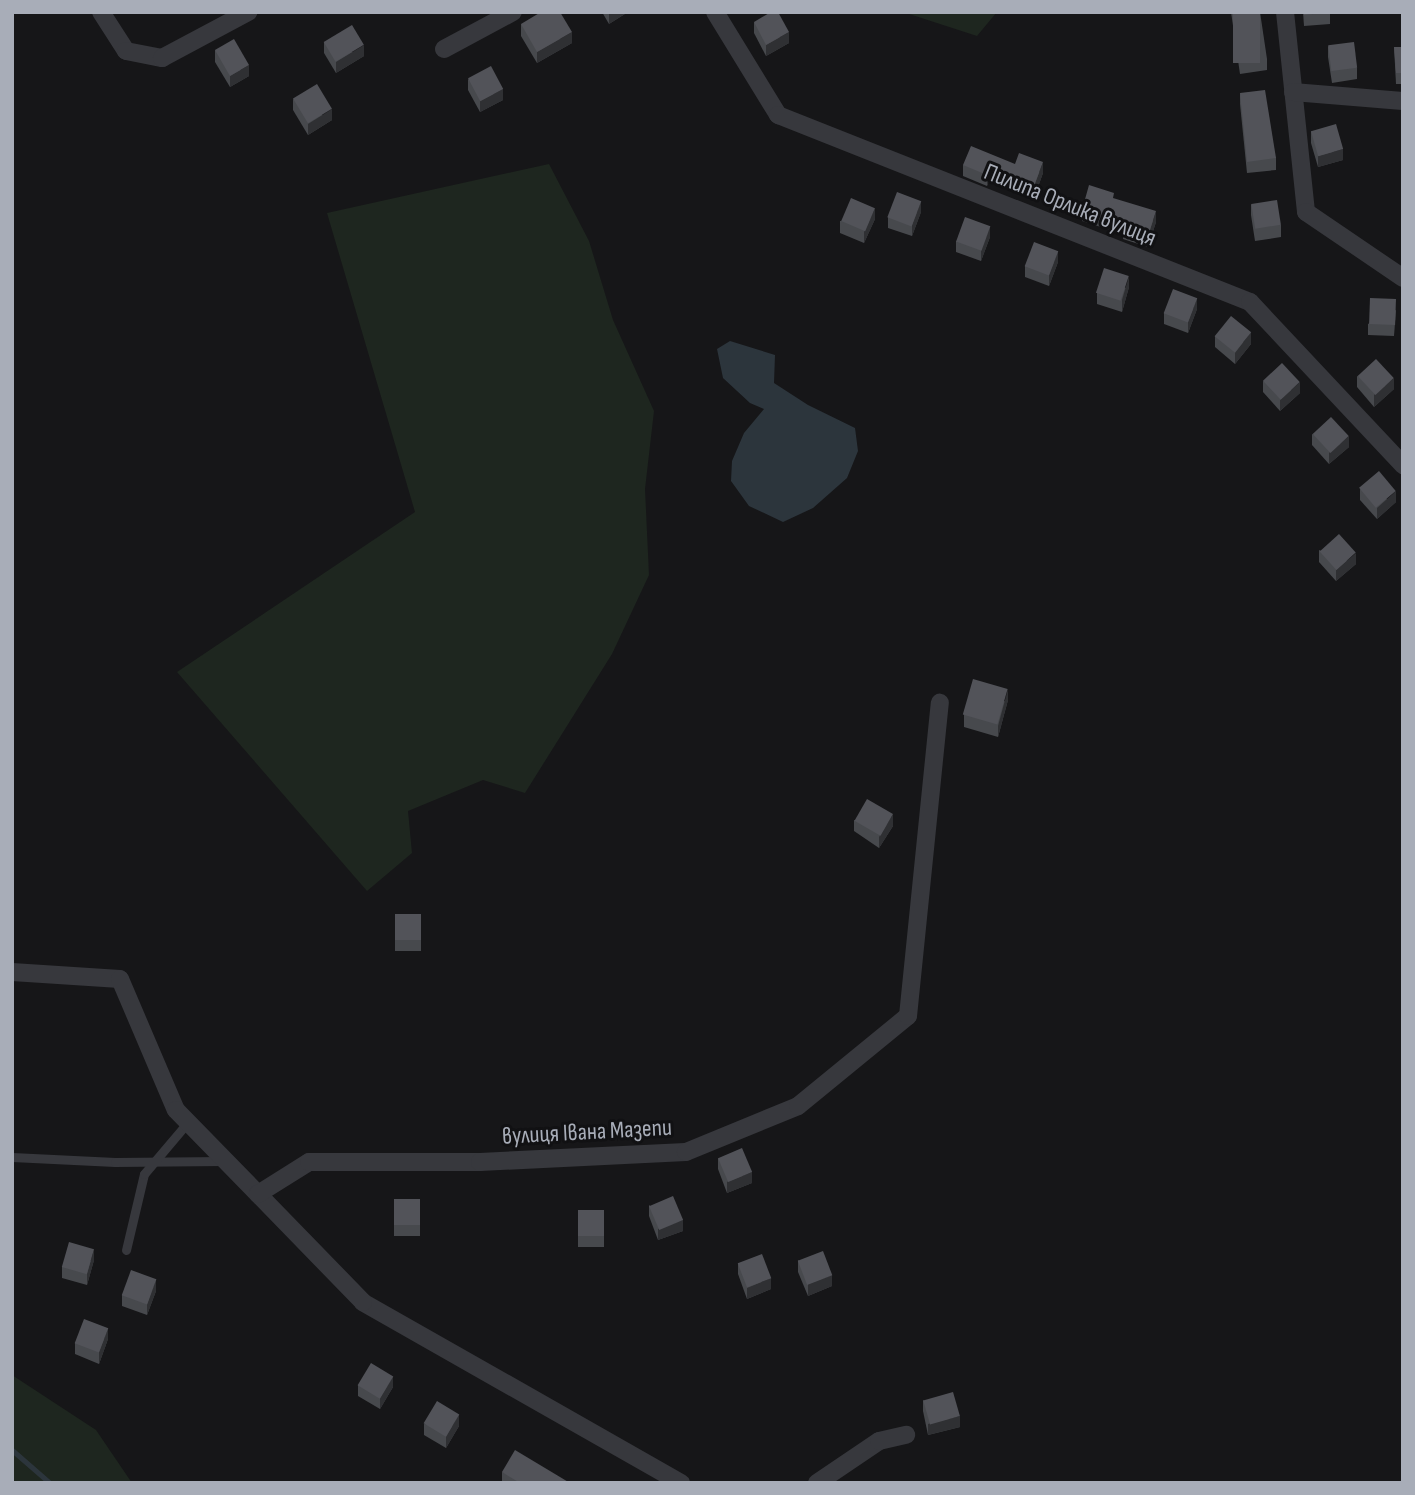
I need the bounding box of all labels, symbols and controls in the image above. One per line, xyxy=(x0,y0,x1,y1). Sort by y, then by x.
street label: Пилипа Орлика вулиця xyxy=(980,157,1160,253)
street label: вулиця Івана Мазепи xyxy=(501,1113,673,1151)

